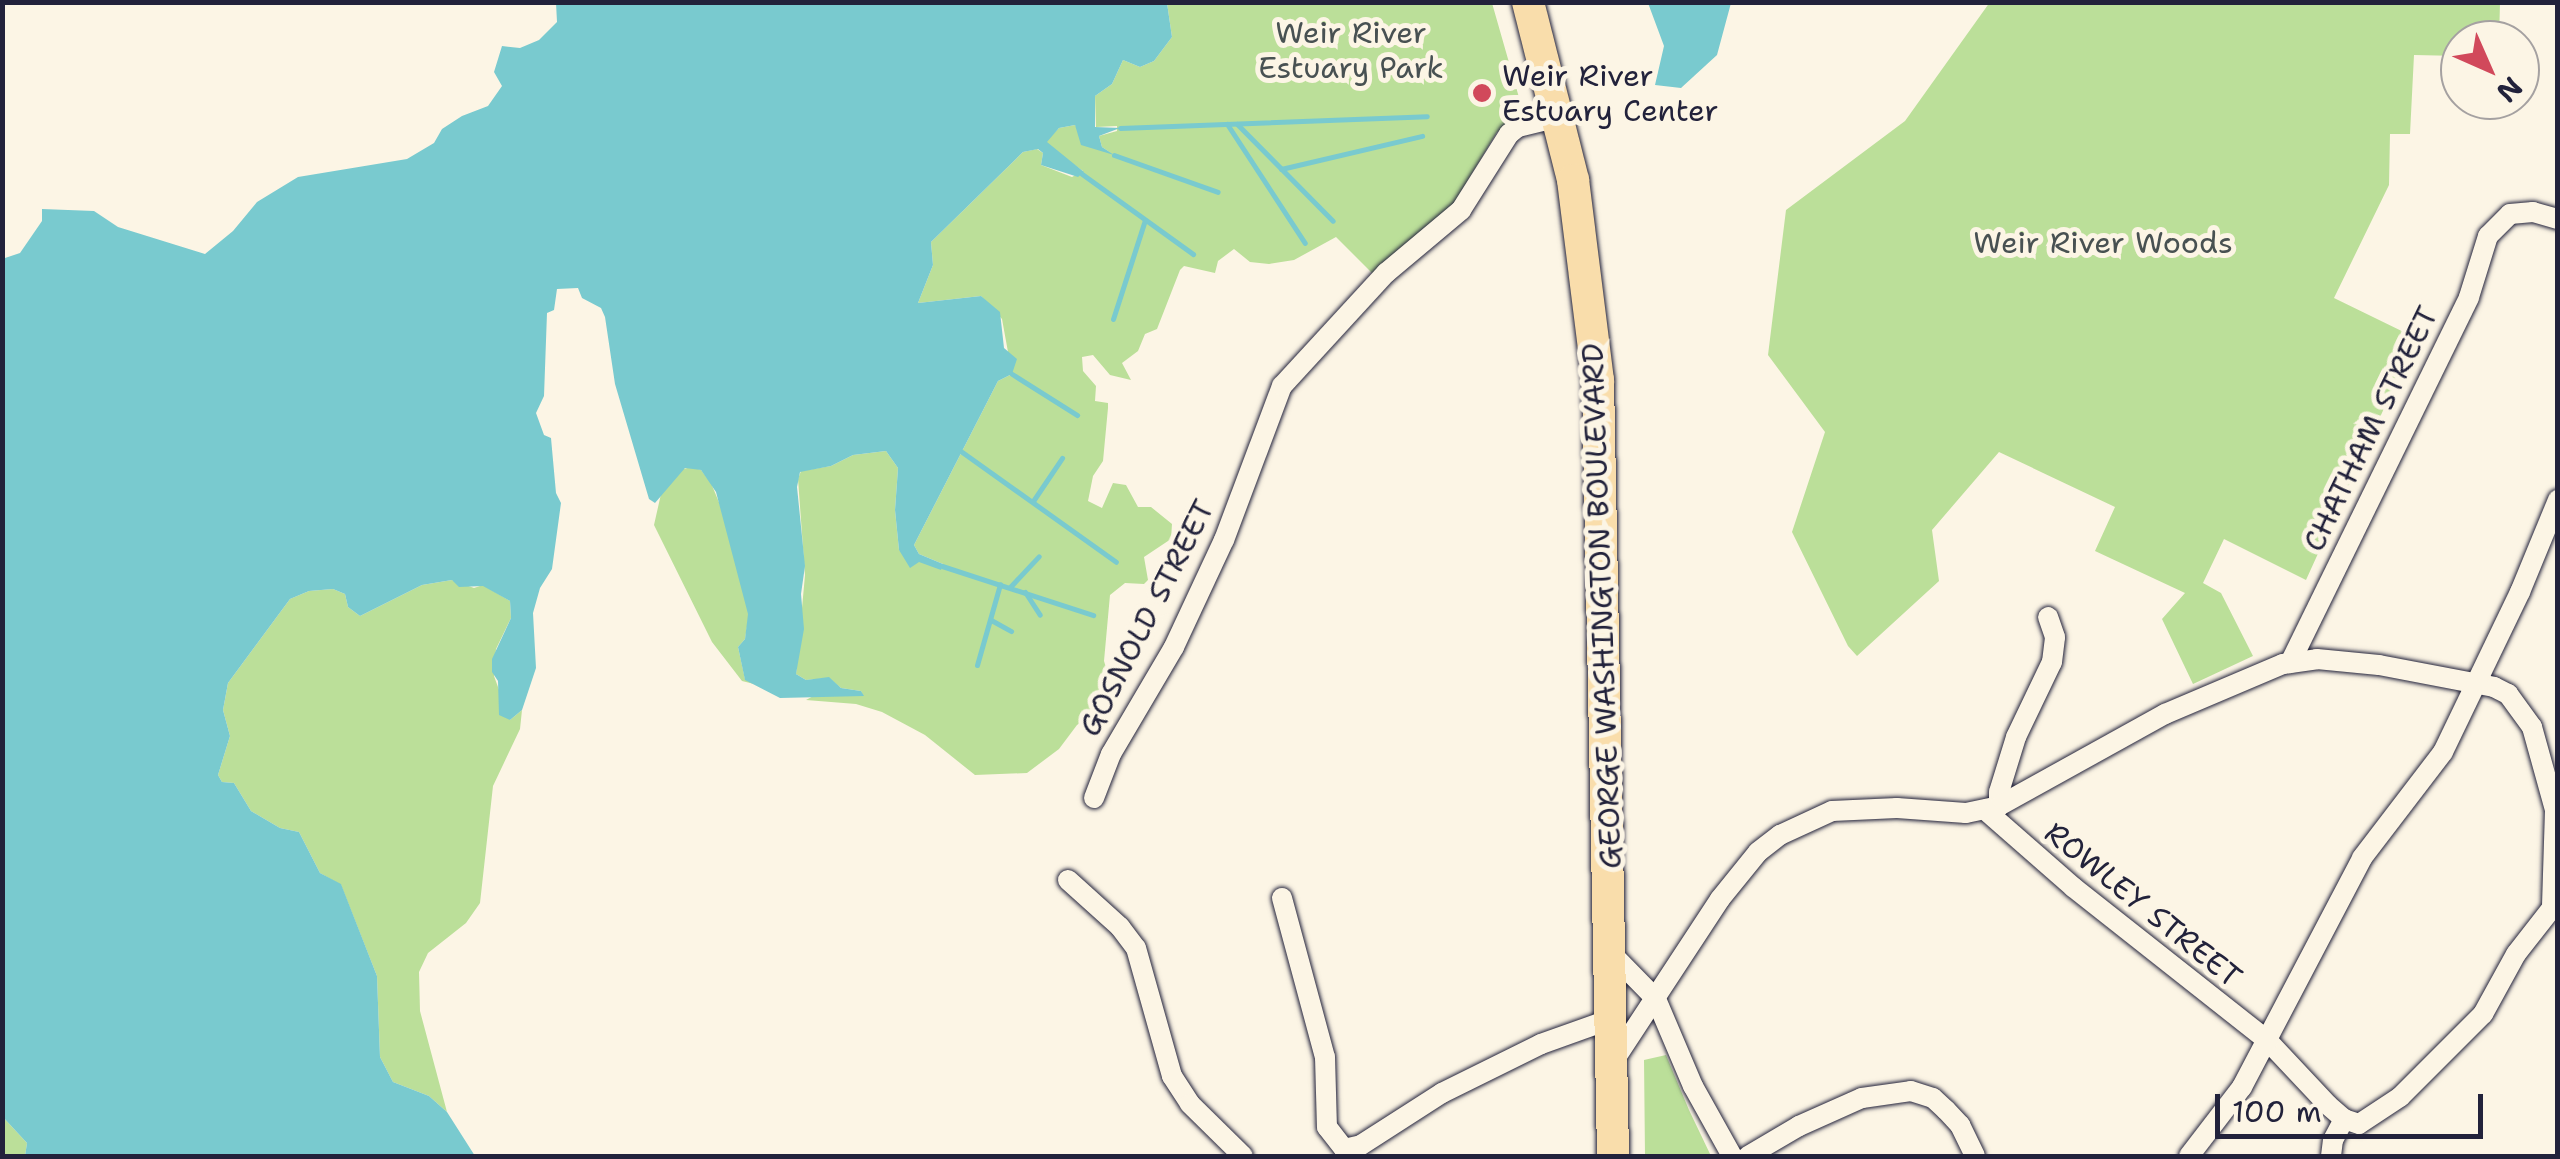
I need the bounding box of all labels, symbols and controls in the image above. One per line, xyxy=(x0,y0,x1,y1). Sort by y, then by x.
park label: Weir River Estuary Park xyxy=(1258,15,1444,86)
north arrow xyxy=(2440,20,2540,120)
place label: Weir River Estuary Center xyxy=(1502,58,1718,128)
text: N xyxy=(2489,69,2531,111)
marker: Weir River Estuary Center xyxy=(1471,82,1493,104)
park label: Weir River Woods xyxy=(1973,225,2233,261)
street label: CHATHAM STREET xyxy=(2296,301,2446,557)
street label: GEORGE WASHINGTON BOULEVARD xyxy=(1575,343,1629,869)
street label: GOSNOLD STREET xyxy=(1072,494,1222,742)
street label: ROWLEY STREET xyxy=(2037,815,2249,995)
scale bar xyxy=(2220,1074,2488,1136)
text: 100 m xyxy=(2232,1091,2322,1132)

